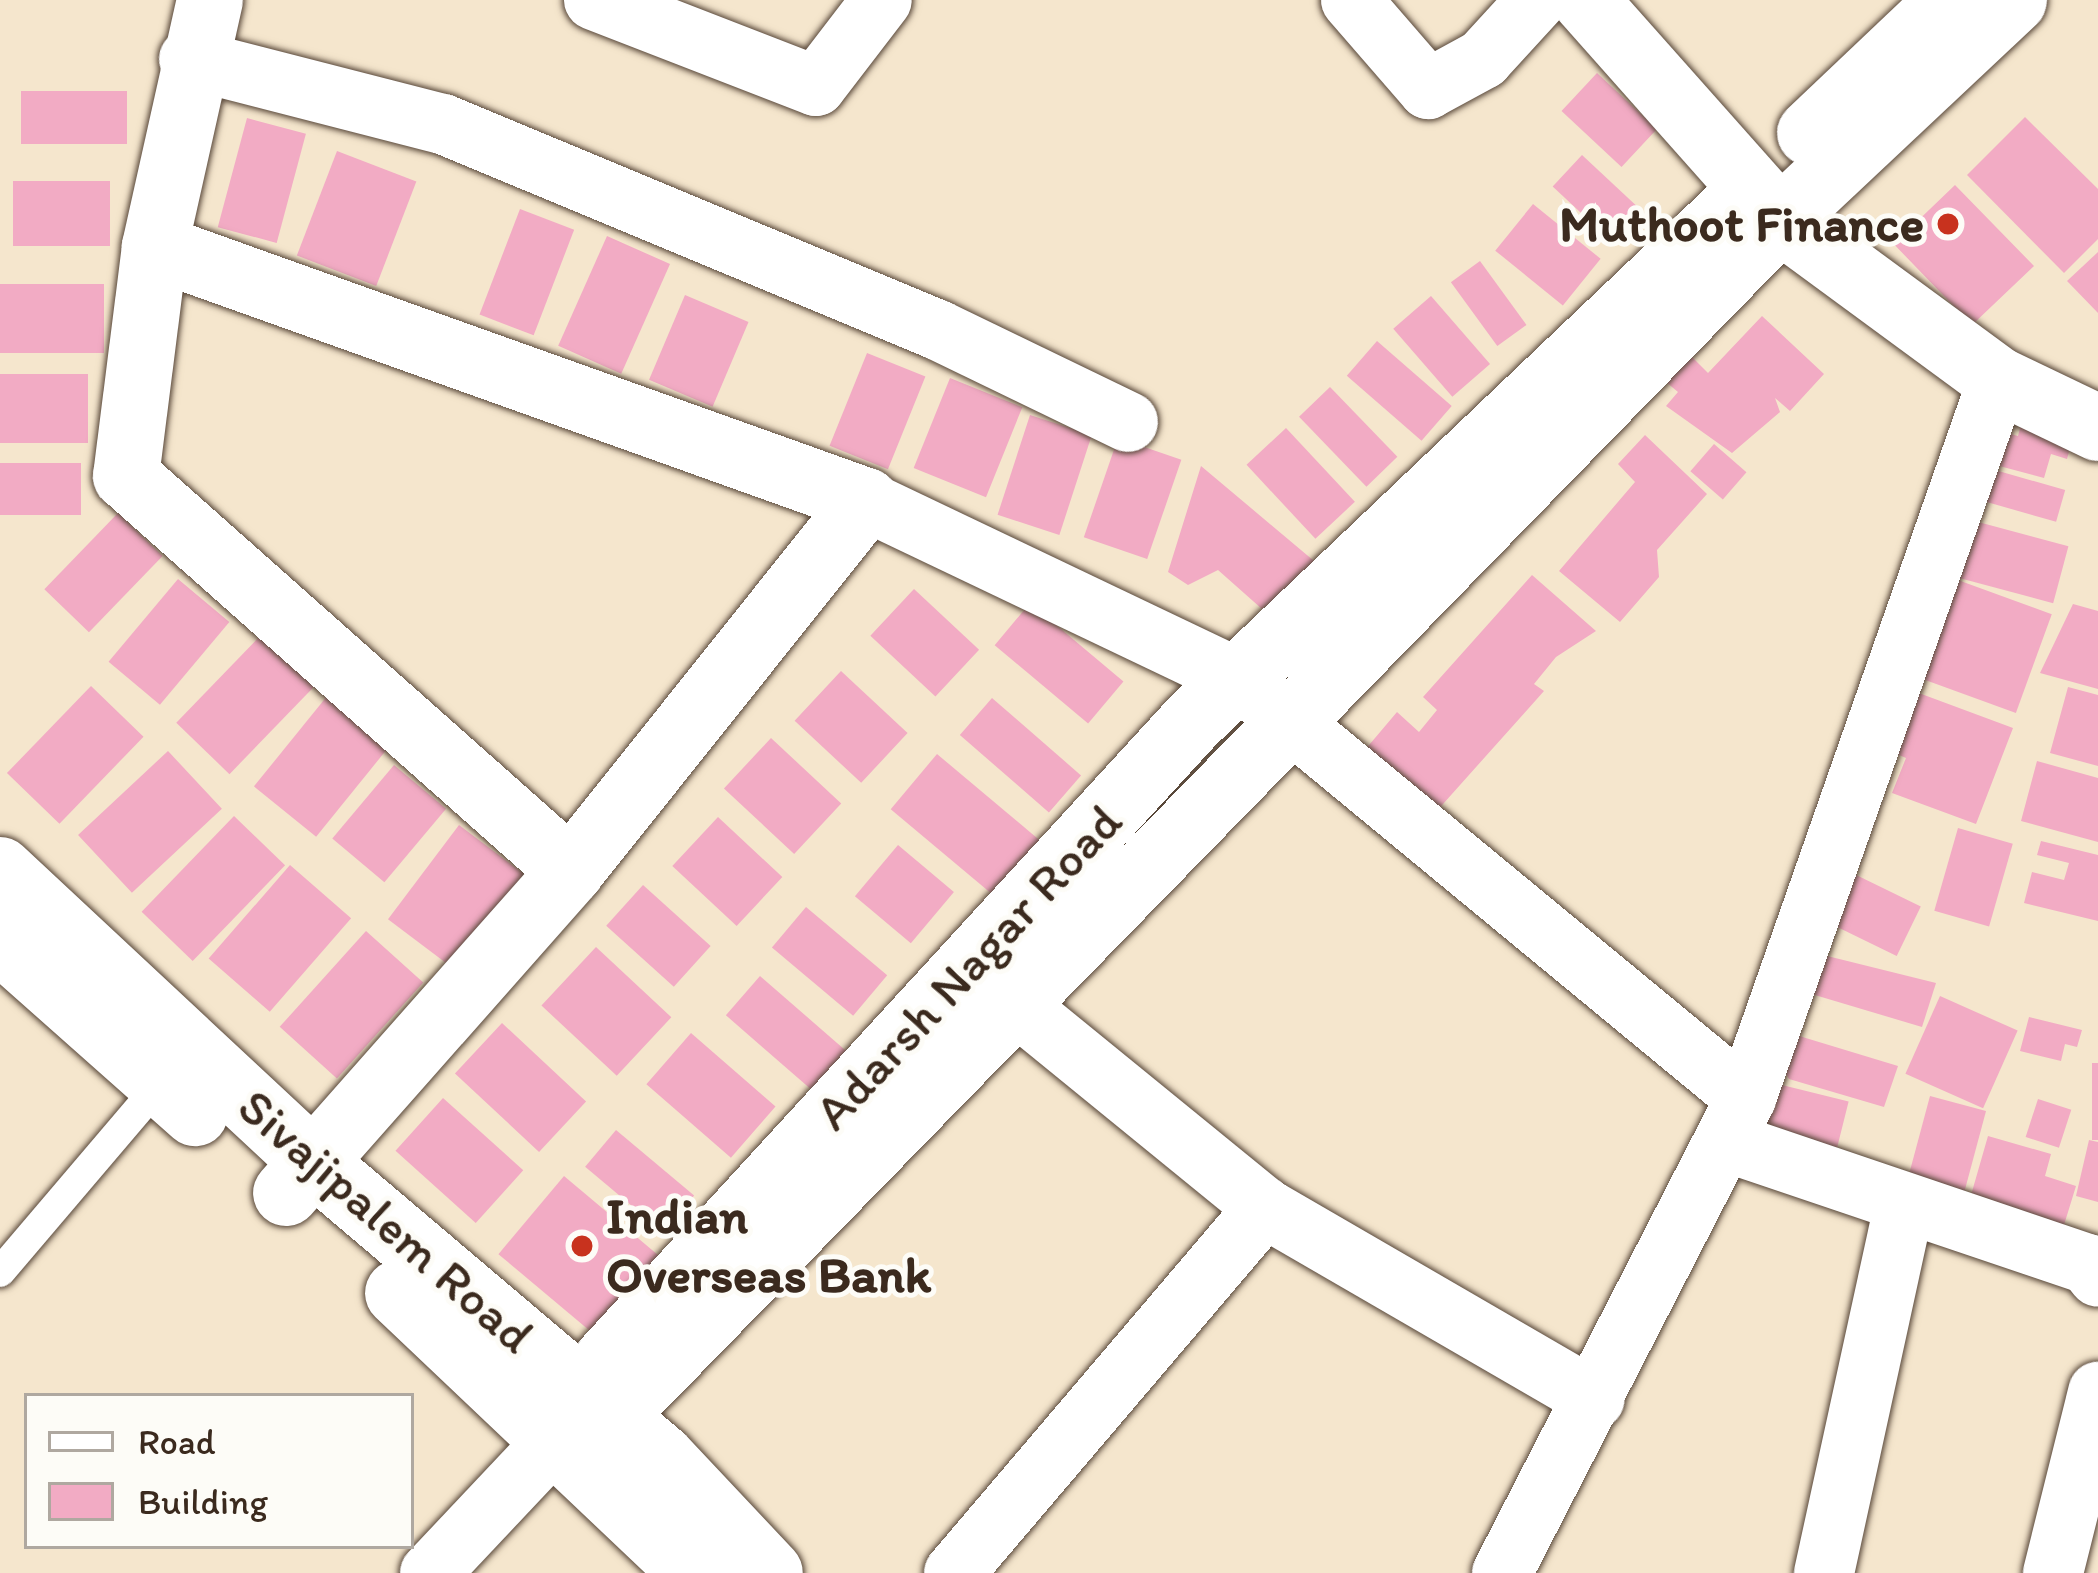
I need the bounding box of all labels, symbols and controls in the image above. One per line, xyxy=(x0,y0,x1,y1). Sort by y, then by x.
place label: Muthoot Finance xyxy=(1559,193,1924,255)
marker: Muthoot Finance xyxy=(1935,211,1961,237)
street label: Adarsh Nagar Road xyxy=(802,792,1134,1142)
street label: Sivajipalem Road xyxy=(226,1076,546,1366)
place label: Indian Overseas Bank xyxy=(606,1186,932,1306)
marker: Indian Overseas Bank xyxy=(569,1233,595,1259)
legend xyxy=(24,1393,414,1549)
text: Road xyxy=(138,1420,216,1463)
text: Building xyxy=(138,1480,268,1523)

